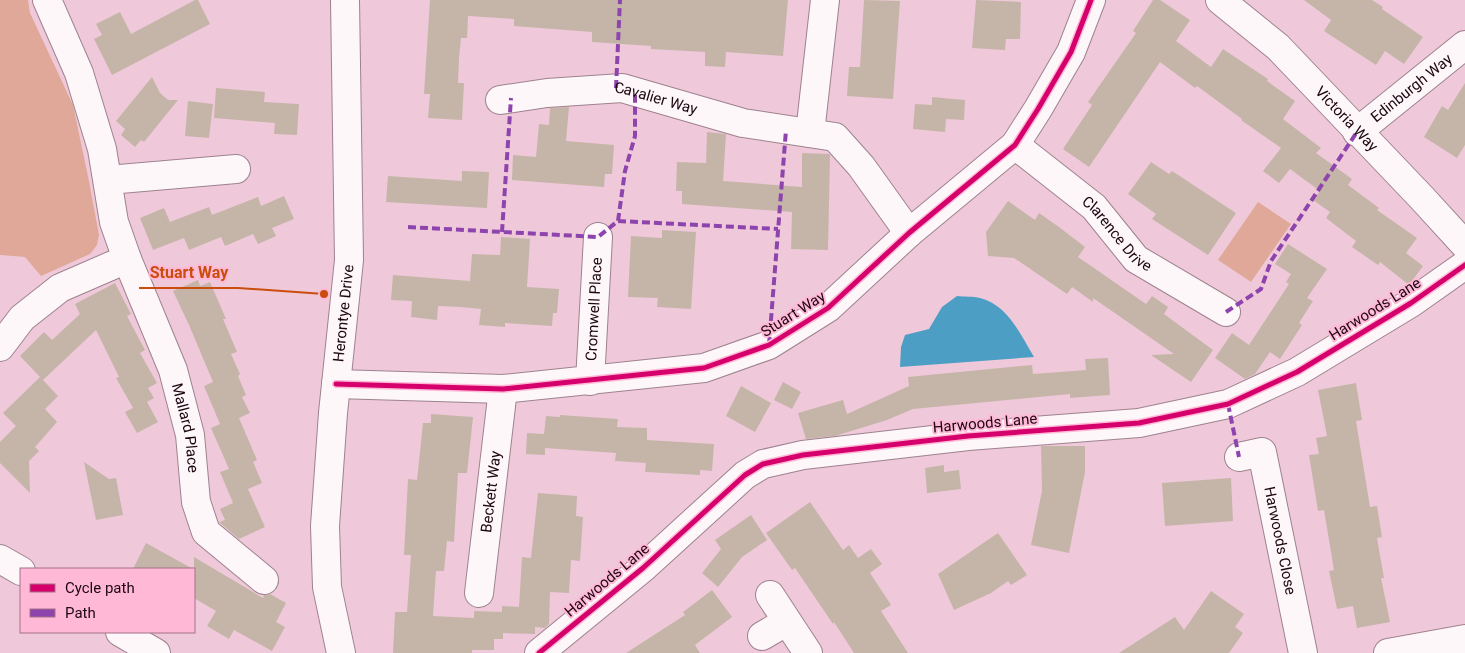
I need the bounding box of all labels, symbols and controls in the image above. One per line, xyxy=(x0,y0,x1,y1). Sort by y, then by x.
street label: Edinburgh Way xyxy=(1367,50,1456,126)
street label: Cavalier Way xyxy=(614,79,699,118)
street label: Victoria Way xyxy=(1311,83,1382,155)
street label: Clarence Drive xyxy=(1079,192,1155,275)
callout: Stuart Way xyxy=(139,257,238,288)
street label: Cromwell Place xyxy=(582,257,606,361)
text: Stuart Way xyxy=(150,263,229,282)
street label: Herontye Drive xyxy=(329,264,357,363)
street label: Harwoods Lane xyxy=(1326,274,1424,344)
street label: Stuart Way xyxy=(757,287,829,341)
street label: Mallard Place xyxy=(168,381,202,474)
street label: Harwoods Lane xyxy=(932,409,1038,437)
street label: Beckett Way xyxy=(477,450,505,534)
street label: Harwoods Close xyxy=(1260,485,1300,596)
street label: Harwoods Lane xyxy=(561,539,653,621)
legend xyxy=(20,568,195,633)
text: Cycle path xyxy=(65,579,135,597)
text: Path xyxy=(65,604,96,622)

